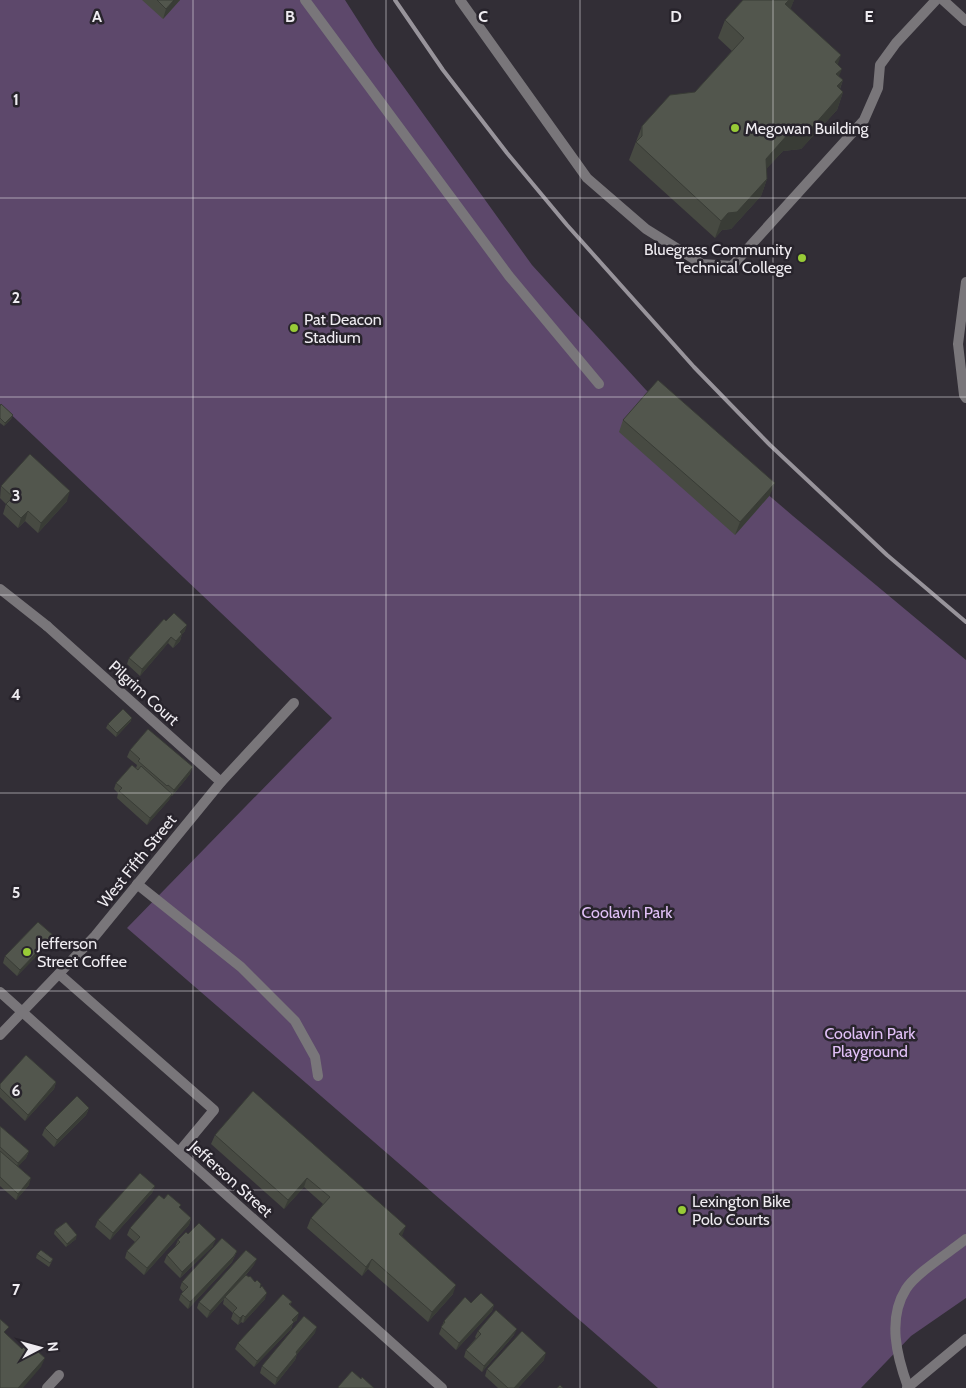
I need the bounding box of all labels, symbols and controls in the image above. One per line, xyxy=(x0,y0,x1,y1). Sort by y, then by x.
text: A xyxy=(92,7,102,26)
text: B xyxy=(285,7,295,26)
text: C xyxy=(478,7,488,26)
text: D xyxy=(670,7,682,26)
text: E xyxy=(864,7,874,26)
text: 1 xyxy=(13,90,19,109)
place label: Megowan Building xyxy=(745,119,870,138)
marker: Megowan Building xyxy=(729,122,741,134)
place label: Bluegrass Community Technical College xyxy=(644,240,792,277)
marker: Bluegrass Community Technical College xyxy=(796,252,808,264)
text: 2 xyxy=(12,288,20,307)
place label: Pat Deacon Stadium xyxy=(304,310,382,347)
marker: Pat Deacon Stadium xyxy=(288,322,300,334)
text: 3 xyxy=(12,486,20,505)
street label: Pilgrim Court xyxy=(105,657,183,730)
text: 4 xyxy=(11,685,21,704)
street label: West Fifth Street xyxy=(94,810,181,911)
text: 5 xyxy=(12,883,20,902)
park label: Coolavin Park xyxy=(581,903,673,922)
place label: Jefferson Street Coffee xyxy=(36,934,127,971)
marker: Jefferson Street Coffee xyxy=(21,946,33,958)
park label: Coolavin Park Playground xyxy=(824,1024,916,1061)
text: 6 xyxy=(12,1081,21,1100)
street label: Jefferson Street xyxy=(185,1136,277,1222)
place label: Lexington Bike Polo Courts xyxy=(692,1192,790,1229)
marker: Lexington Bike Polo Courts xyxy=(676,1204,688,1216)
text: 7 xyxy=(12,1280,21,1299)
north arrow xyxy=(15,1323,65,1373)
text: N xyxy=(43,1341,62,1353)

